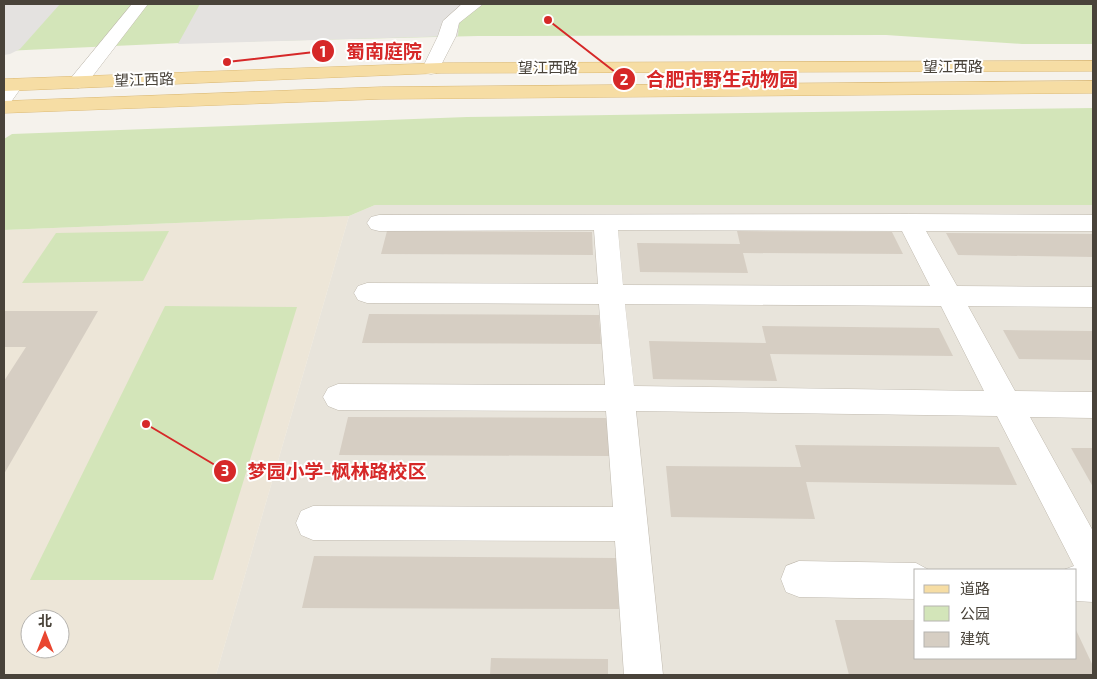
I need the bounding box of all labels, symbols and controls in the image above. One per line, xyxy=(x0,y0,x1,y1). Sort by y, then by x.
callout: 蜀南庭院 xyxy=(311,34,432,68)
text: 蜀南庭院 xyxy=(346,39,422,62)
text: 1 xyxy=(320,42,326,60)
street label: 望江西路 xyxy=(923,57,983,75)
street label: 望江西路 xyxy=(518,58,578,76)
callout: 合肥市野生动物园 xyxy=(611,62,808,96)
text: 合肥市野生动物园 xyxy=(646,67,798,90)
street label: 望江西路 xyxy=(114,69,174,89)
text: 2 xyxy=(620,70,629,88)
callout: 梦园小学-枫林路校区 xyxy=(213,454,436,488)
text: 梦园小学-枫林路校区 xyxy=(248,459,426,482)
text: 3 xyxy=(221,461,229,479)
legend xyxy=(914,569,1077,659)
text: 道路 xyxy=(960,579,990,597)
text: 公园 xyxy=(960,604,990,622)
north arrow xyxy=(20,609,70,659)
text: 北 xyxy=(38,612,52,629)
text: 建筑 xyxy=(960,629,990,647)

